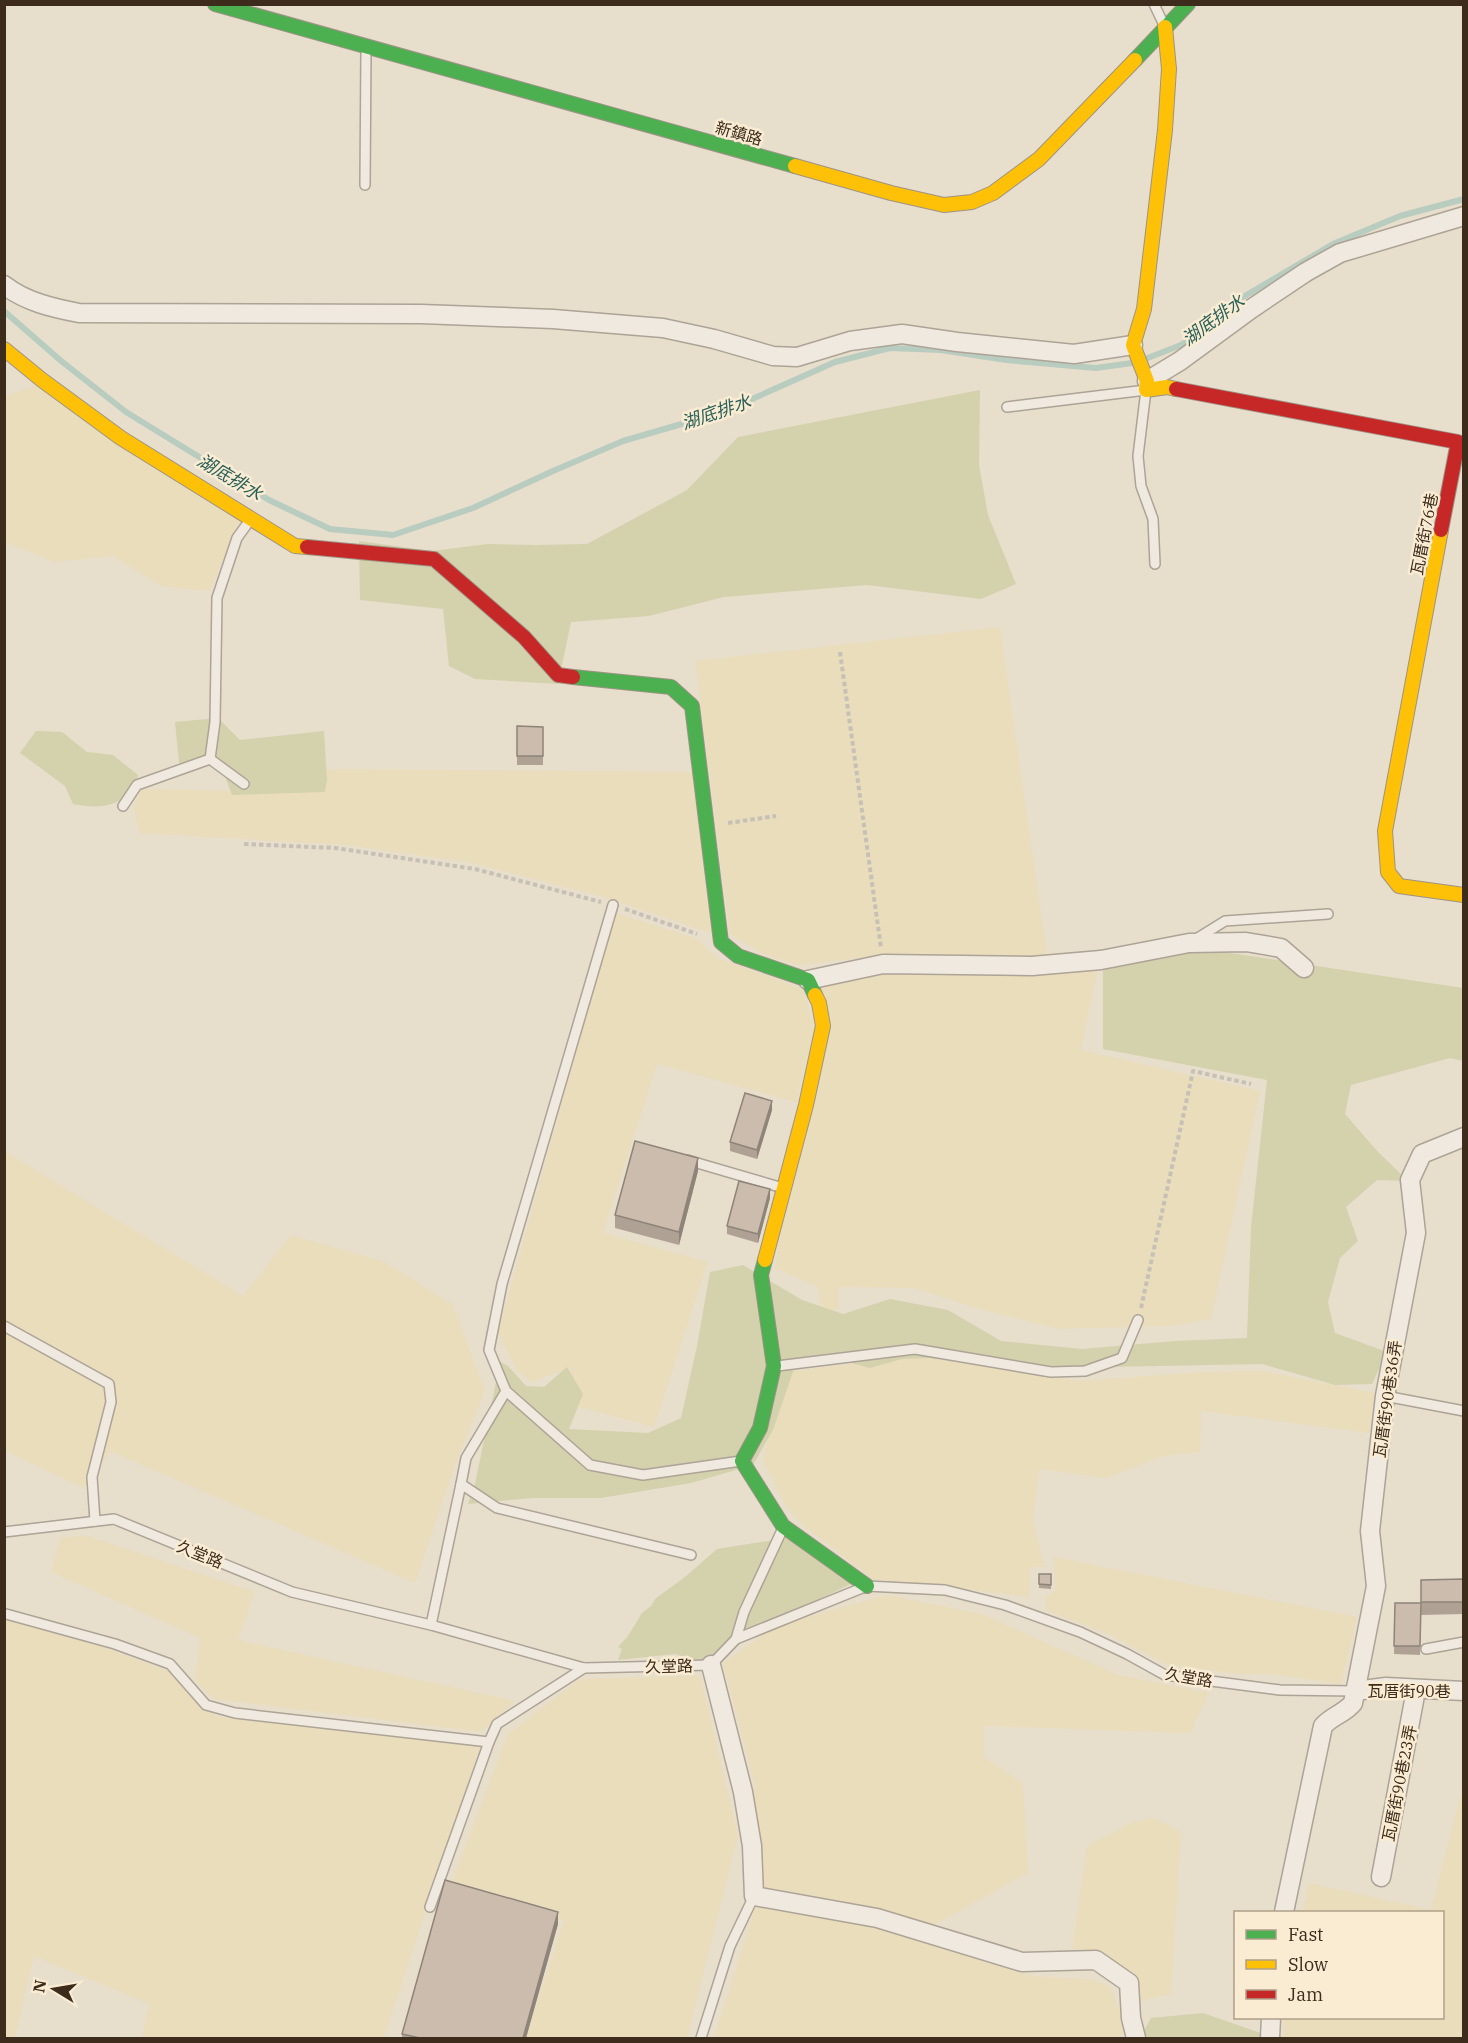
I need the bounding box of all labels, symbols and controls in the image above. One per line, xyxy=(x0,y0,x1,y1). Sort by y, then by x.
street label: 新鎮路 xyxy=(713,117,765,149)
water label: 湖底排水 xyxy=(1177,289,1250,350)
water label: 湖底排水 xyxy=(678,389,755,435)
water label: 湖底排水 xyxy=(193,449,268,506)
street label: 瓦厝街76巷 xyxy=(1406,491,1442,577)
street label: 瓦厝街90巷36弄 xyxy=(1369,1339,1405,1459)
street label: 久堂路 xyxy=(174,1536,226,1572)
street label: 久堂路 xyxy=(645,1656,693,1676)
street label: 久堂路 xyxy=(1164,1663,1214,1691)
street label: 瓦厝街90巷 xyxy=(1367,1681,1451,1701)
street label: 瓦厝街90巷23弄 xyxy=(1378,1723,1420,1843)
legend xyxy=(1234,1911,1444,2019)
text: Fast xyxy=(1288,1923,1323,1946)
text: Slow xyxy=(1288,1953,1328,1976)
north arrow xyxy=(24,1959,84,2019)
text: N xyxy=(28,1978,50,1994)
text: Jam xyxy=(1288,1983,1323,2006)

